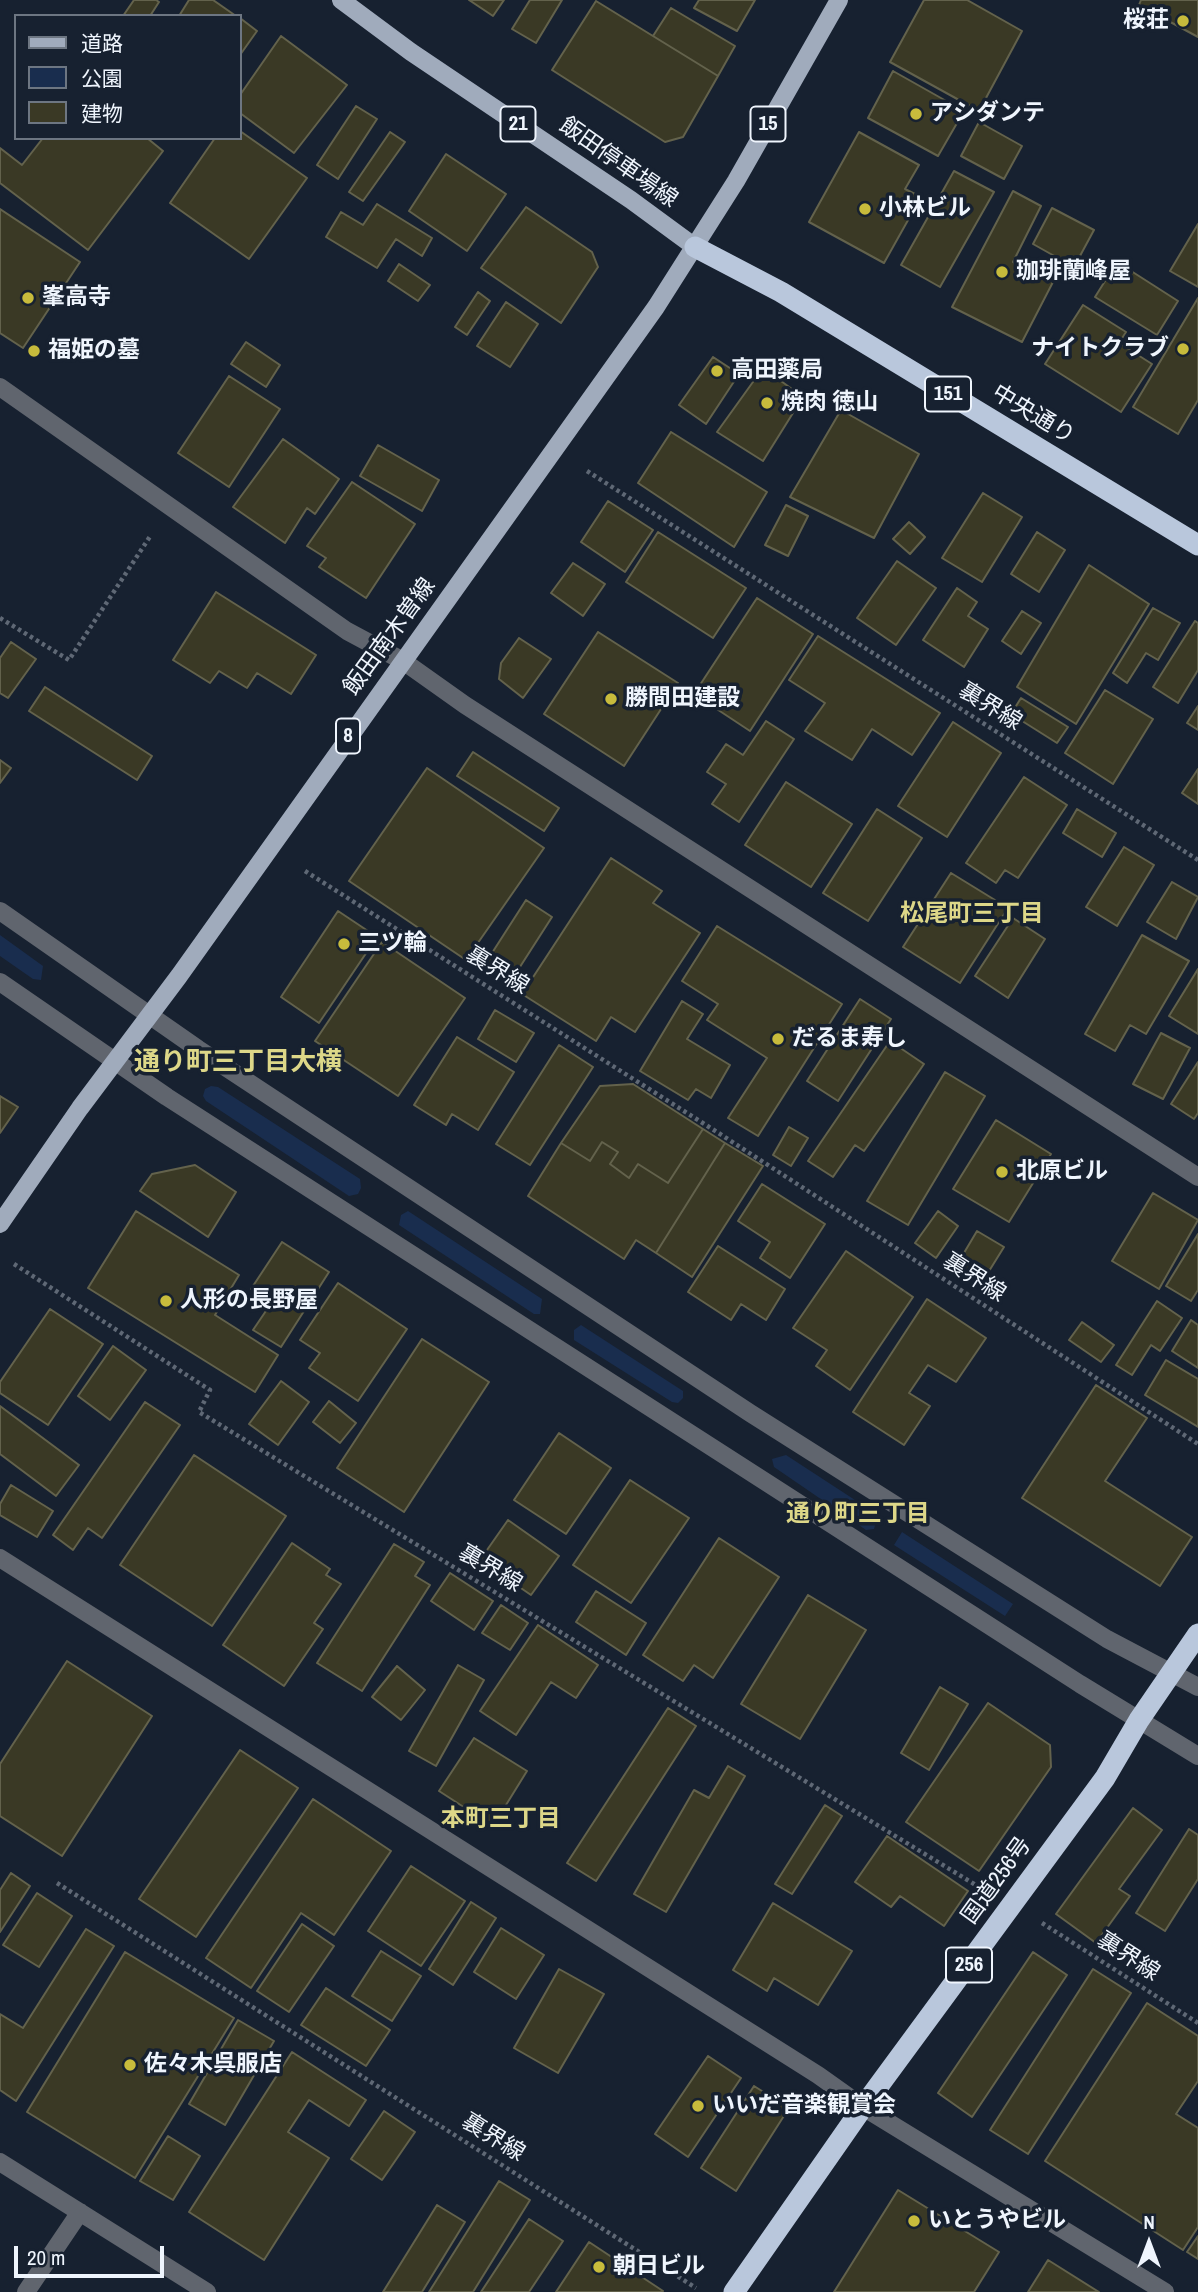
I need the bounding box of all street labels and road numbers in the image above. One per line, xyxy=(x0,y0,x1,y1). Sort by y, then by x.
road number: 21 xyxy=(500,106,536,142)
road number: 15 xyxy=(750,106,786,142)
street label: 飯田停車場線 xyxy=(554,112,682,214)
road number: 151 xyxy=(925,376,971,412)
street label: 中央通り xyxy=(986,379,1080,451)
street label: 飯田南木曽線 xyxy=(338,573,442,701)
street label: 裏界線 xyxy=(953,677,1027,737)
road number: 8 xyxy=(336,718,360,754)
street label: 裏界線 xyxy=(460,941,534,1001)
street label: 裏界線 xyxy=(938,1248,1010,1308)
street label: 裏界線 xyxy=(453,1539,527,1599)
street label: 国道256号 xyxy=(956,1832,1038,1930)
street label: 裏界線 xyxy=(1092,1927,1164,1987)
road number: 256 xyxy=(946,1948,992,1982)
street label: 裏界線 xyxy=(456,2108,530,2168)

